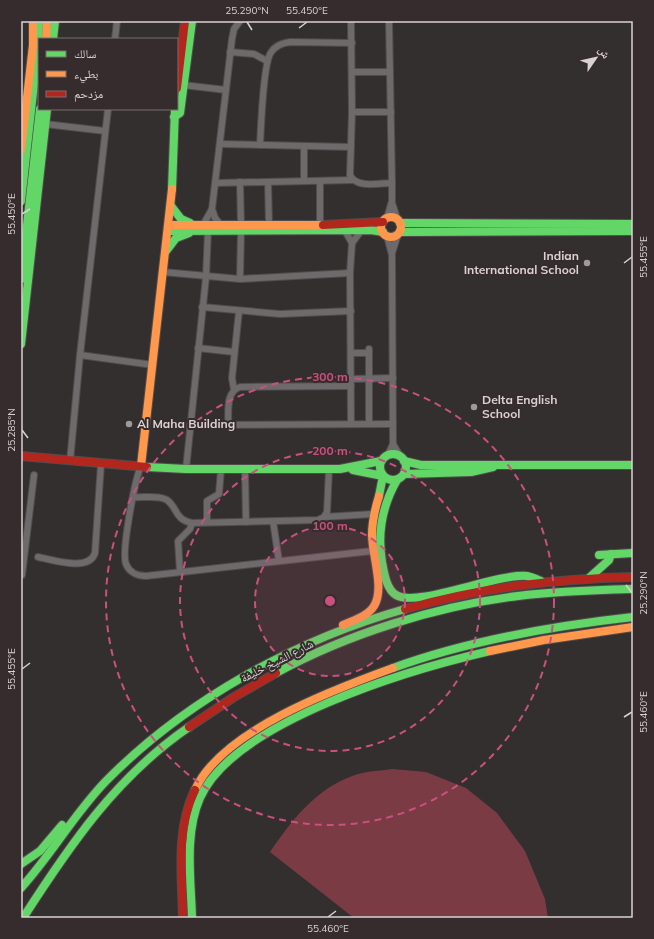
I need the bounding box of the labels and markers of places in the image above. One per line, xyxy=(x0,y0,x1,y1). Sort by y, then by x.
place label: Indian International School xyxy=(464,248,579,277)
marker: Indian International School xyxy=(582,258,592,268)
place label: Delta English School xyxy=(482,392,557,421)
marker: Delta English School xyxy=(469,402,479,412)
place label: Al Maha Building xyxy=(137,416,235,431)
marker: Al Maha Building xyxy=(124,419,134,429)
centre of rings xyxy=(323,594,337,608)

